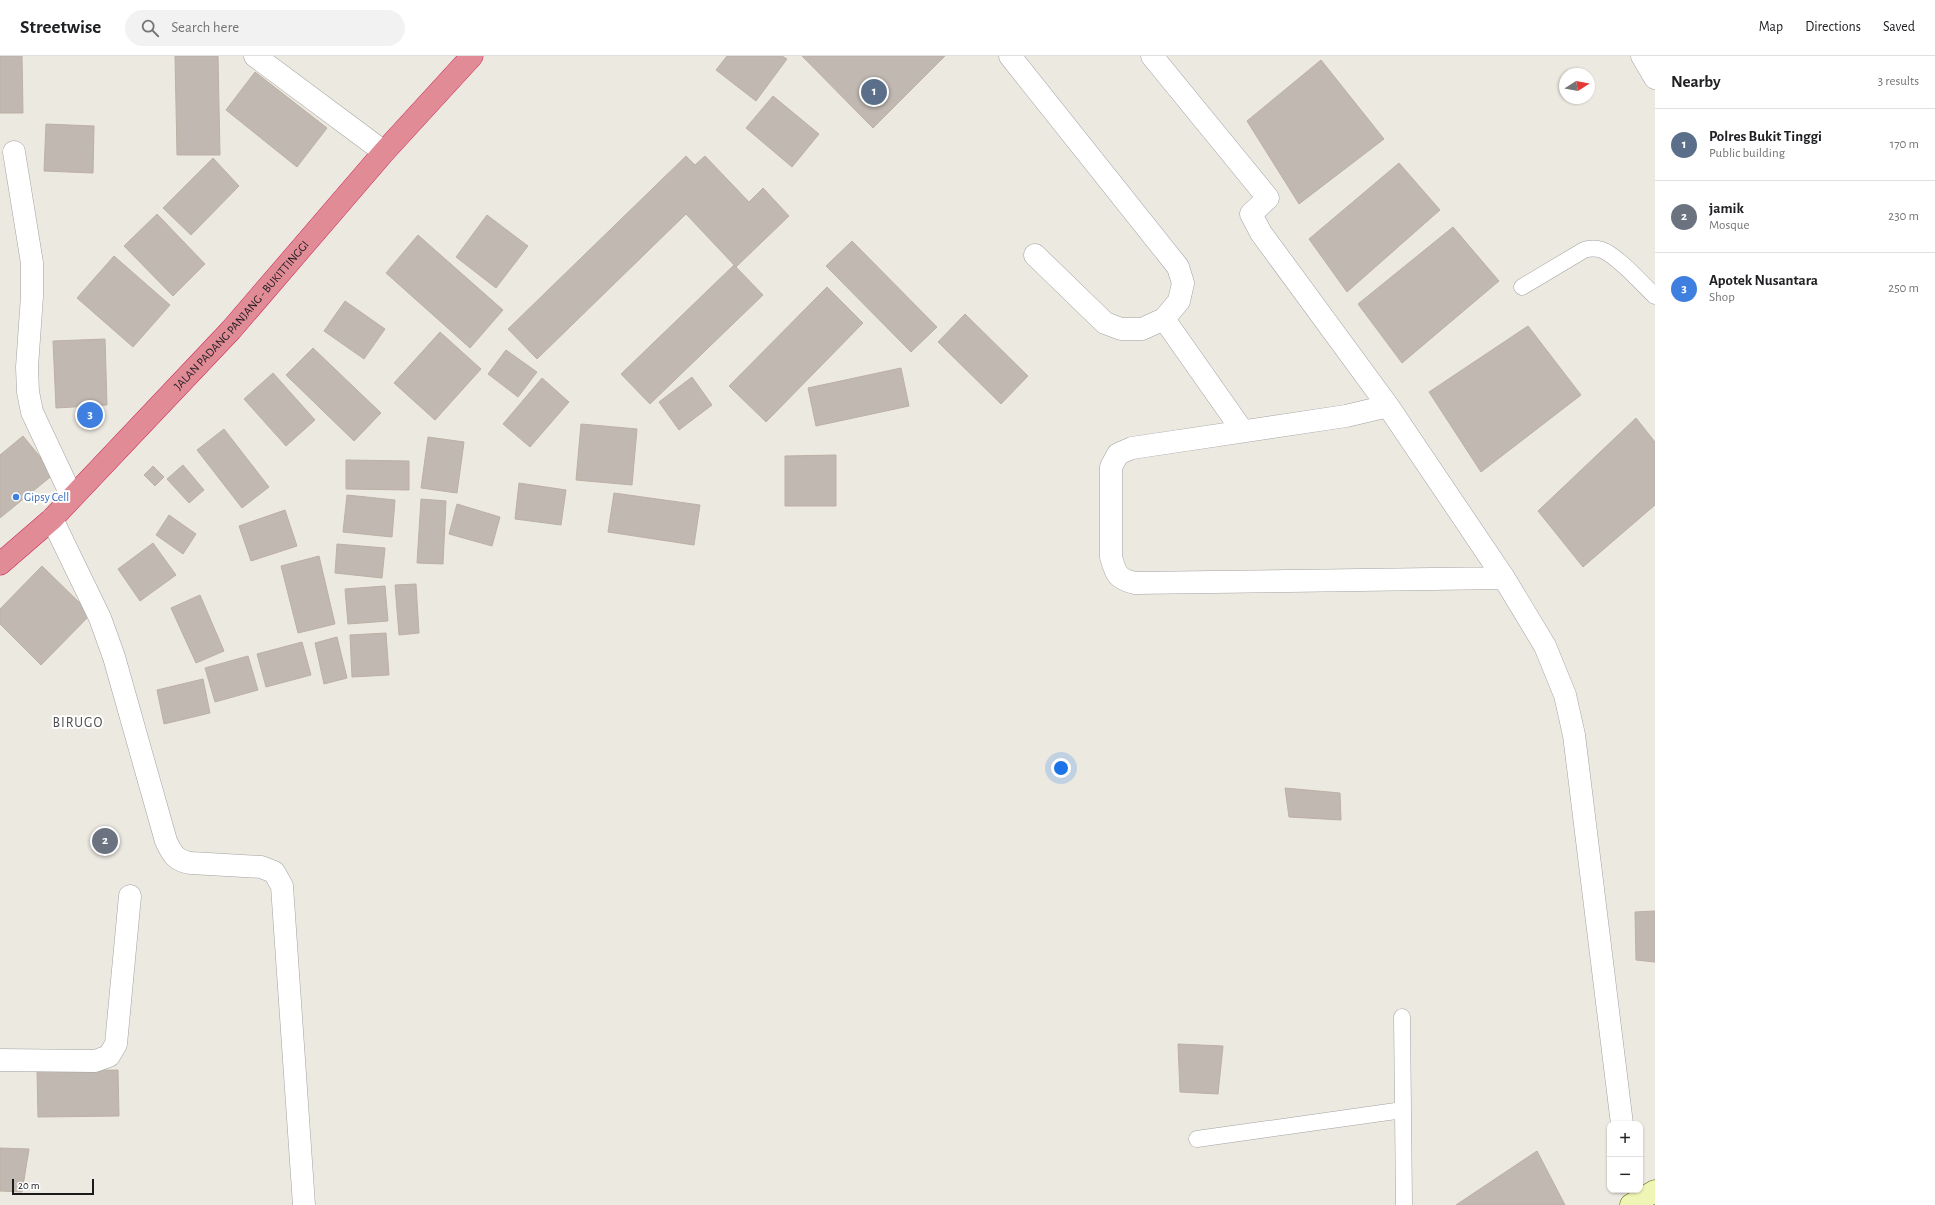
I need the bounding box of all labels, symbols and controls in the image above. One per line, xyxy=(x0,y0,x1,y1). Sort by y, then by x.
search box xyxy=(125,10,405,46)
icon: search xyxy=(139,17,161,39)
text: Streetwise xyxy=(20,18,101,37)
text: Search here xyxy=(171,20,239,35)
text: Map xyxy=(1759,20,1783,34)
text: Directions xyxy=(1805,20,1861,34)
text: Saved xyxy=(1883,20,1915,34)
north arrow xyxy=(1559,68,1595,104)
text: Nearby xyxy=(1671,73,1721,90)
text: 3 results xyxy=(1878,75,1919,88)
pin: 1 xyxy=(861,77,887,107)
text: Polres Bukit Tinggi xyxy=(1709,129,1822,144)
text: 1 xyxy=(1682,138,1686,151)
text: 170 m xyxy=(1890,138,1919,151)
text: Public building xyxy=(1709,147,1785,160)
text: jamik xyxy=(1709,201,1744,216)
text: 2 xyxy=(1681,210,1687,223)
text: 230 m xyxy=(1888,210,1919,223)
text: Mosque xyxy=(1709,219,1749,232)
street label: JALAN PADANG PANJANG - BUKITTINGGI xyxy=(172,238,311,392)
text: Apotek Nusantara xyxy=(1709,273,1818,288)
text: 3 xyxy=(1681,282,1687,295)
text: 250 m xyxy=(1888,282,1919,295)
text: Shop xyxy=(1709,291,1735,304)
pin: 3 xyxy=(77,400,103,430)
place label: Gipsy Cell xyxy=(24,491,69,504)
marker: Gipsy Cell xyxy=(11,492,21,502)
district label: BIRUGO xyxy=(53,716,103,730)
your location xyxy=(1051,758,1071,778)
pin: 2 xyxy=(92,826,118,856)
map controls xyxy=(1607,1121,1643,1193)
button: + xyxy=(1607,1121,1643,1157)
button: − xyxy=(1607,1157,1643,1193)
scale bar xyxy=(12,1177,94,1196)
text: 20 m xyxy=(18,1180,39,1191)

